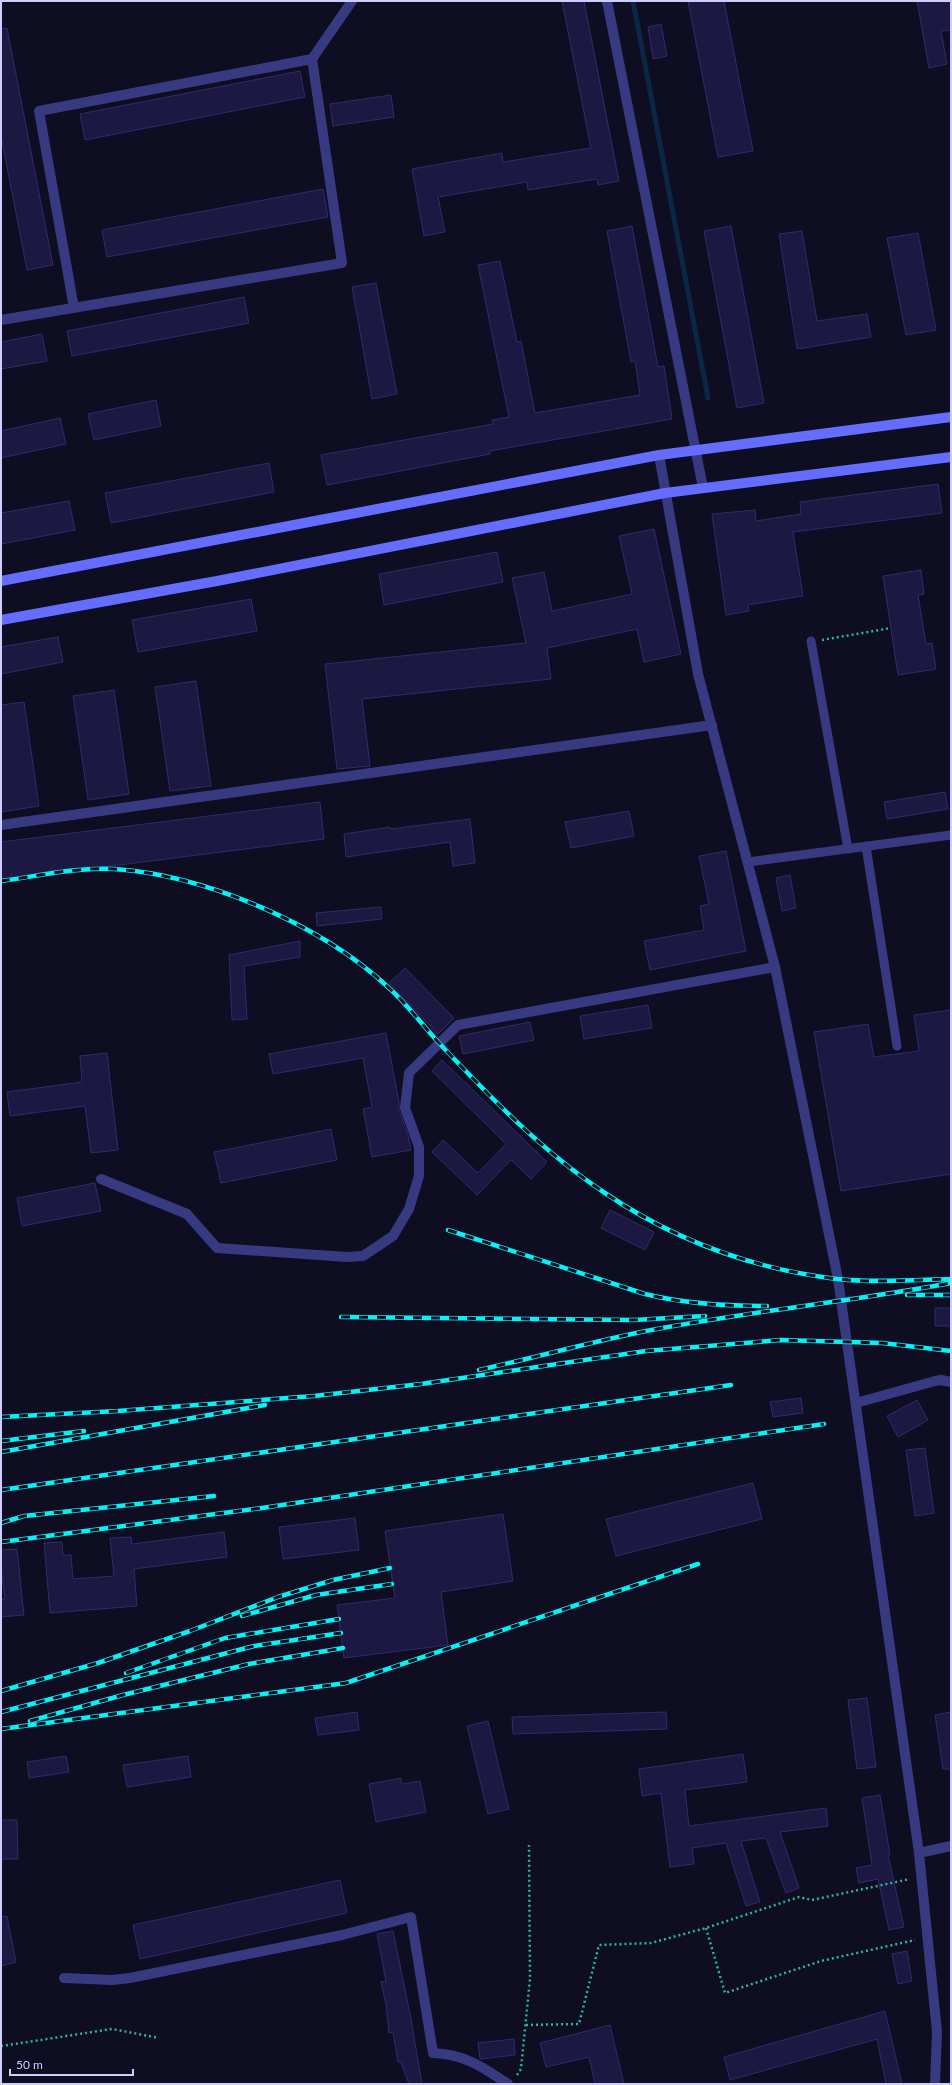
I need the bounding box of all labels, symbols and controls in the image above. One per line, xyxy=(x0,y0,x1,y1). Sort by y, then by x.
scale bar xyxy=(10,2051,133,2077)
text: 50 m xyxy=(16,2057,43,2072)

